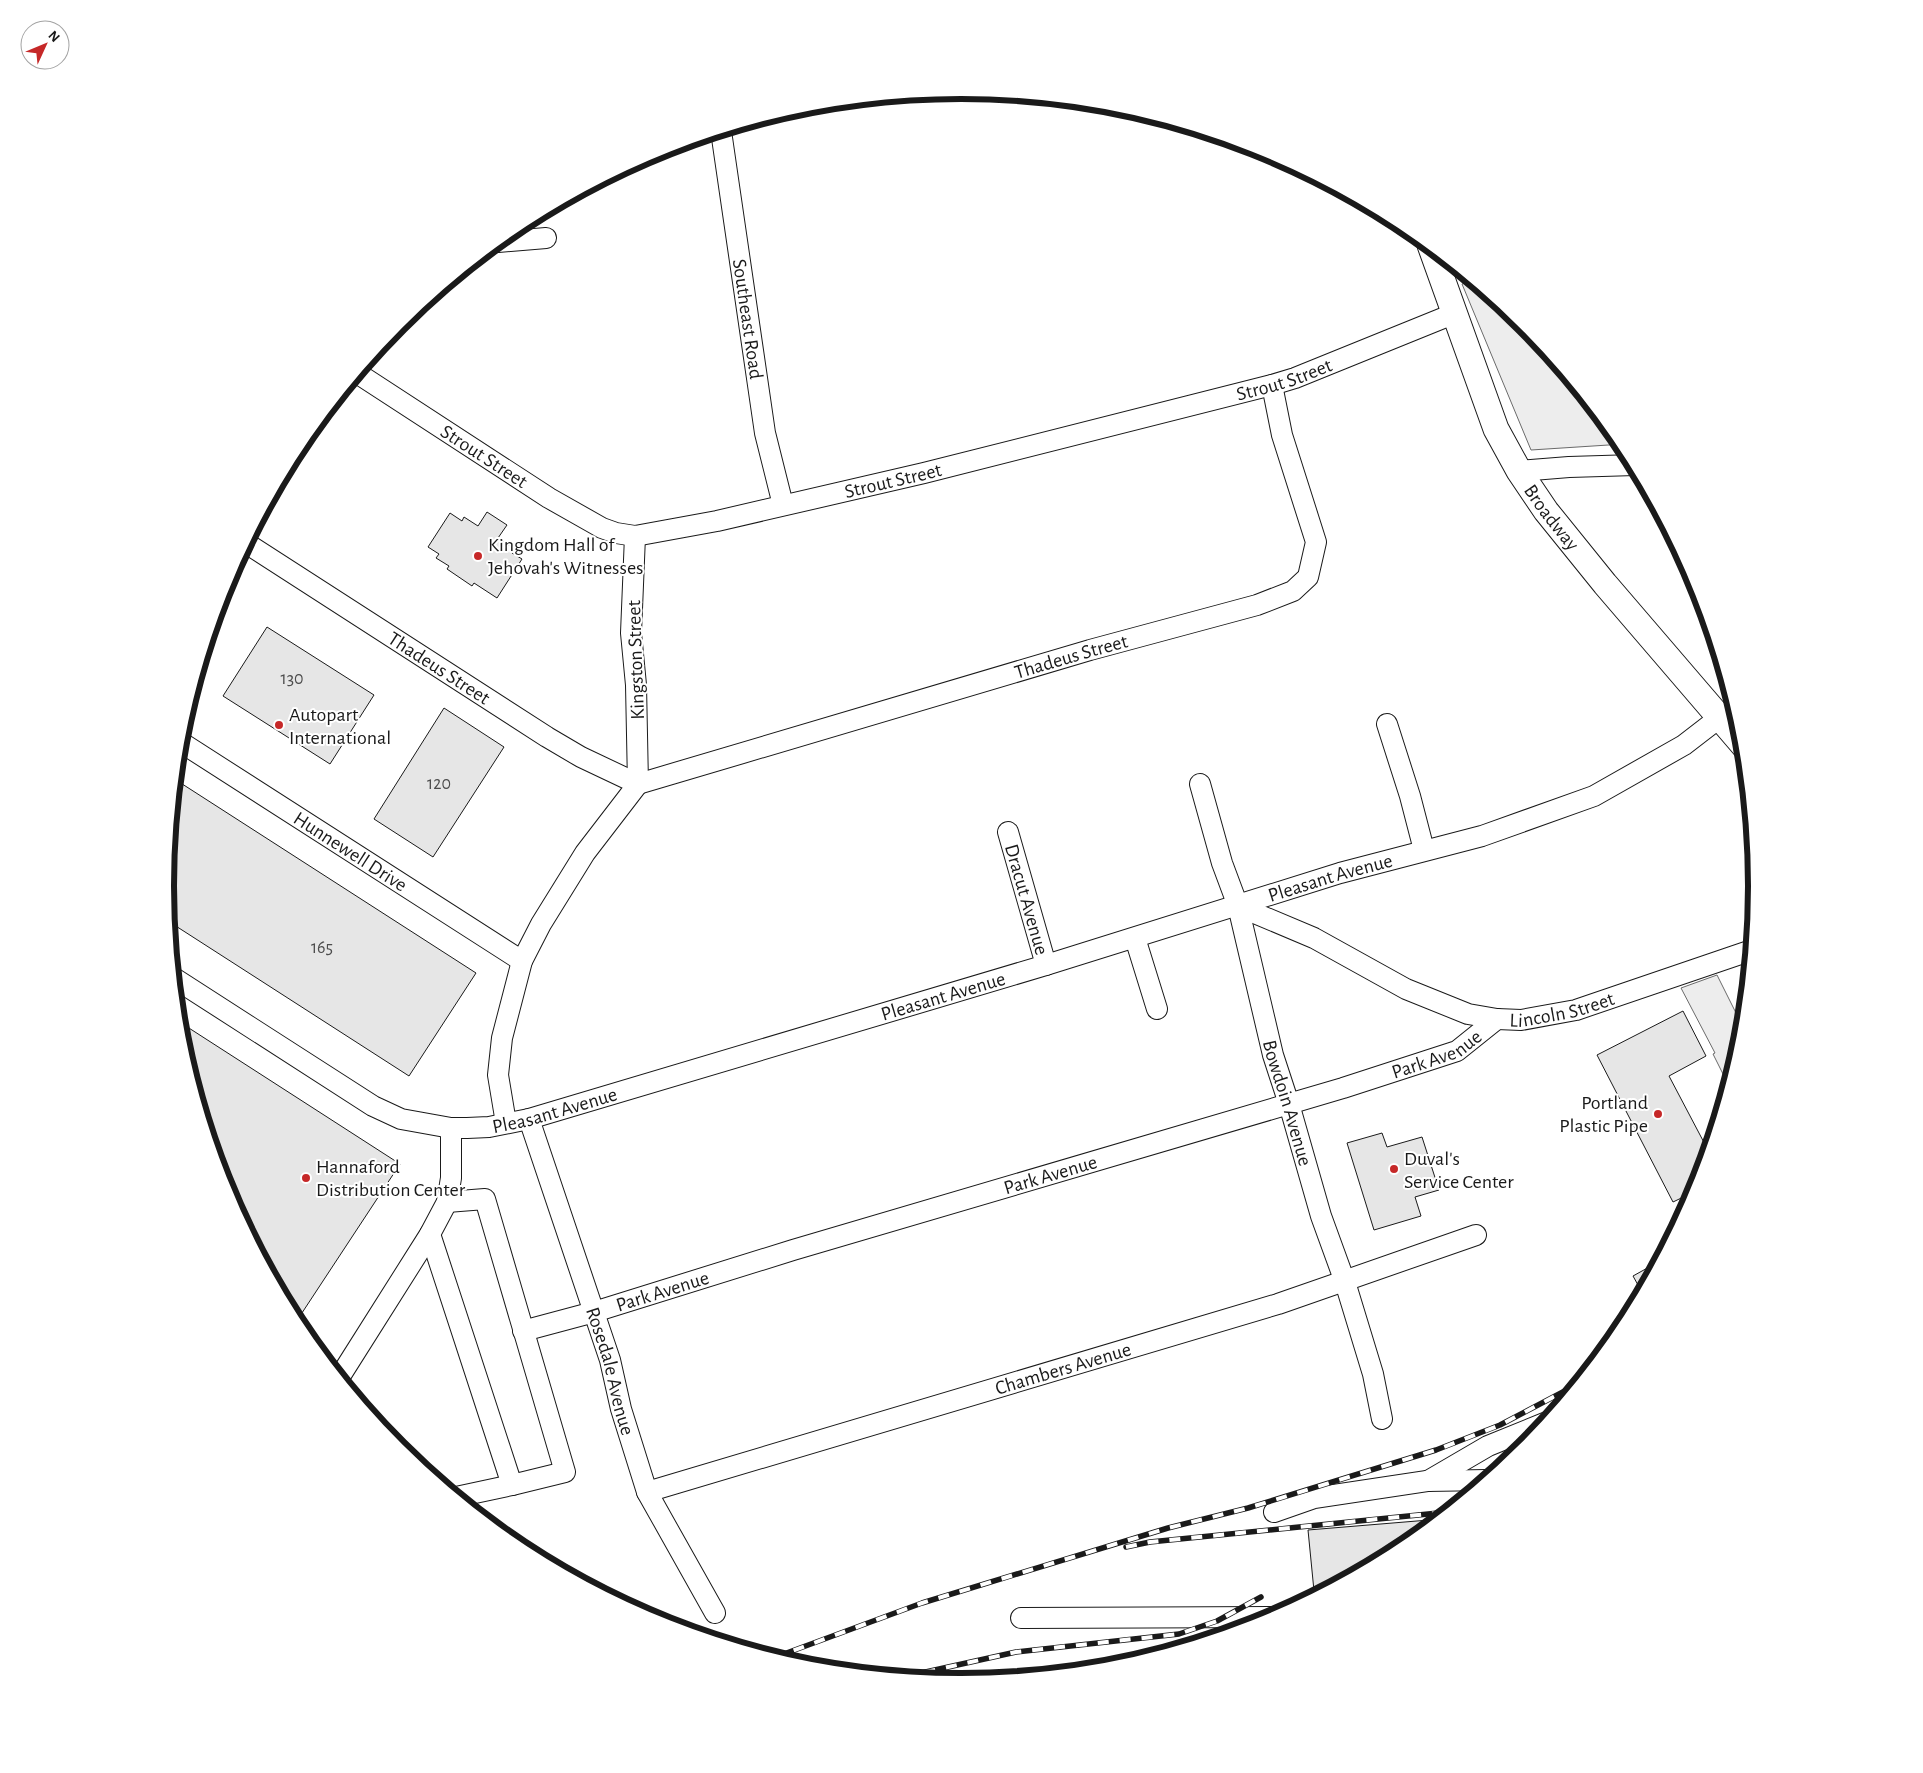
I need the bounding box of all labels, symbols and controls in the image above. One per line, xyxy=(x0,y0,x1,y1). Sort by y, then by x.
north arrow xyxy=(20,20,70,70)
text: N xyxy=(45,28,62,45)
street label: Southeast Road xyxy=(729,258,766,381)
street label: Strout Street xyxy=(1234,355,1336,405)
street label: Strout Street xyxy=(437,421,531,493)
street label: Strout Street xyxy=(843,460,944,502)
street label: Broadway xyxy=(1520,481,1583,555)
place label: Kingdom Hall of Jehovah's Witnesses xyxy=(488,535,644,578)
marker: Kingdom Hall of Jehovah's Witnesses xyxy=(472,550,484,562)
street label: Kingston Street xyxy=(624,599,648,720)
street label: Thadeus Street xyxy=(384,628,494,709)
street label: Thadeus Street xyxy=(1012,631,1131,683)
house number: 130 xyxy=(280,670,304,688)
place label: Autopart International xyxy=(289,705,391,748)
marker: Autopart International xyxy=(273,719,285,731)
house number: 120 xyxy=(427,775,451,793)
street label: Hunnewell Drive xyxy=(290,808,410,896)
street label: Dracut Avenue xyxy=(1001,842,1052,957)
street label: Pleasant Avenue xyxy=(1266,851,1395,906)
house number: 165 xyxy=(311,939,333,957)
street label: Pleasant Avenue xyxy=(879,969,1008,1025)
street label: Lincoln Street xyxy=(1509,989,1618,1031)
street label: Park Avenue xyxy=(1389,1027,1486,1083)
street label: Bowdoin Avenue xyxy=(1259,1038,1315,1168)
street label: Pleasant Avenue xyxy=(491,1084,620,1137)
place label: Portland Plastic Pipe xyxy=(1559,1093,1648,1136)
marker: Portland Plastic Pipe xyxy=(1652,1108,1664,1120)
place label: Duval's Service Center xyxy=(1404,1149,1514,1192)
street label: Park Avenue xyxy=(1001,1152,1099,1198)
place label: Hannaford Distribution Center xyxy=(316,1157,466,1200)
marker: Duval's Service Center xyxy=(1388,1163,1400,1175)
marker: Hannaford Distribution Center xyxy=(300,1172,312,1184)
street label: Park Avenue xyxy=(614,1268,711,1316)
street label: Rosedale Avenue xyxy=(582,1305,638,1438)
street label: Chambers Avenue xyxy=(993,1339,1134,1399)

